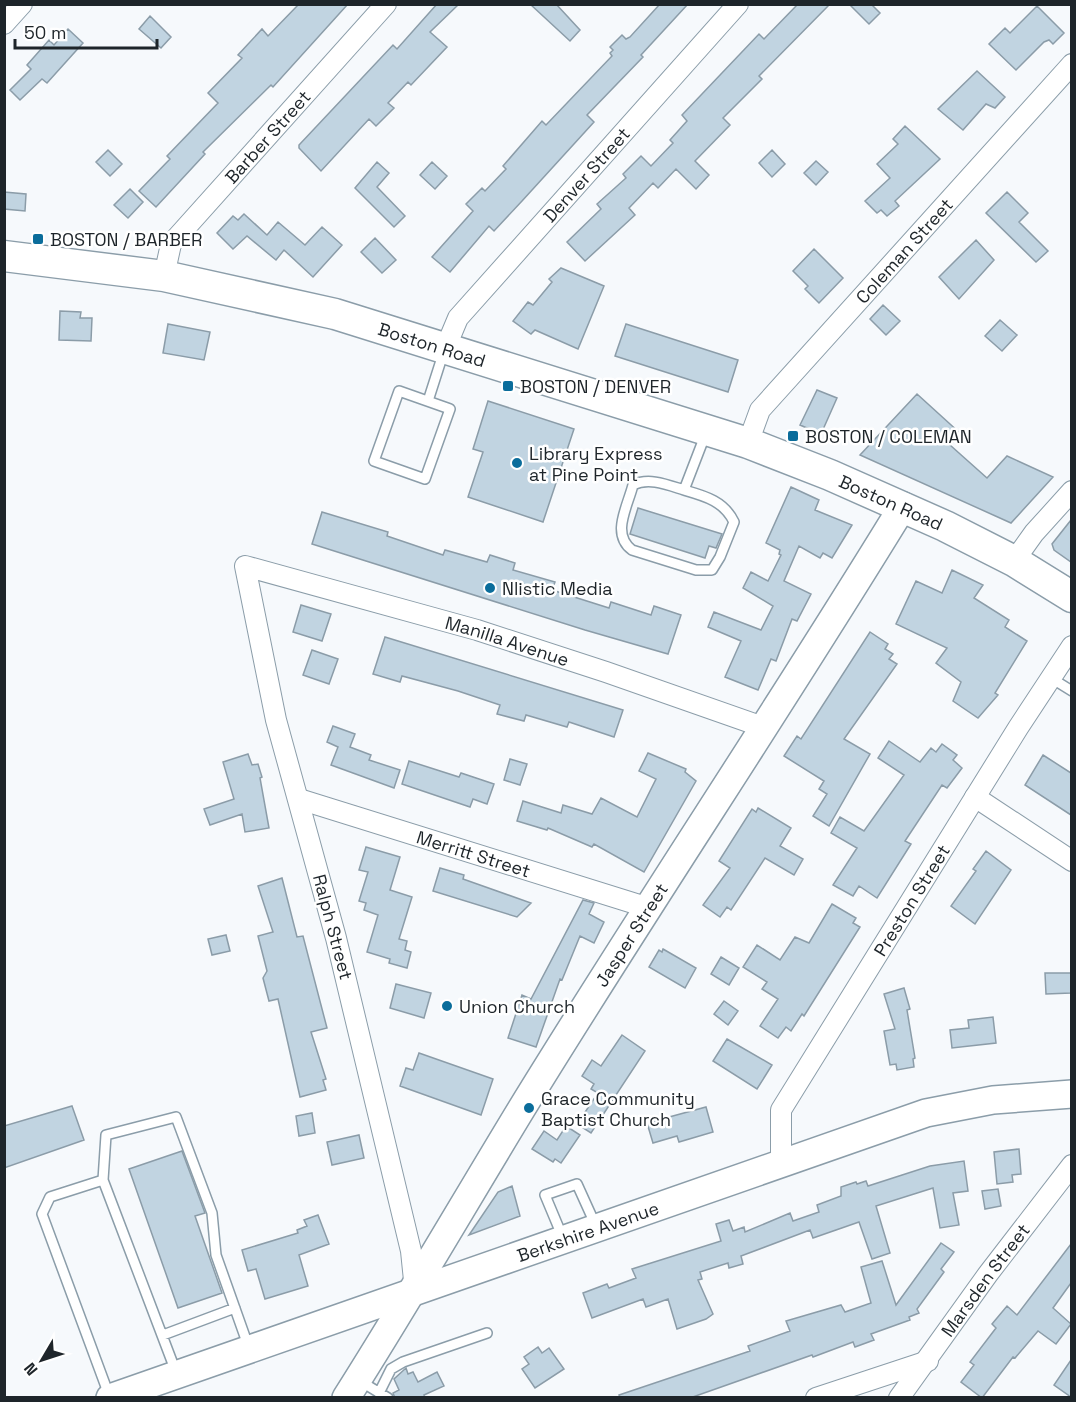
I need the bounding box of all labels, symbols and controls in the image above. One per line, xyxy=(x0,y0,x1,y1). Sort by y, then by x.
scale bar xyxy=(15,12,158,50)
text: 50 m xyxy=(24,21,66,44)
street label: Barber Street xyxy=(219,85,315,188)
street label: Denver Street xyxy=(538,122,634,227)
street label: Coleman Street xyxy=(850,193,957,308)
place label: BOSTON / BARBER xyxy=(50,228,202,251)
marker: BOSTON / BARBER xyxy=(31,232,45,246)
street label: Boston Road xyxy=(375,317,489,372)
place label: BOSTON / DENVER xyxy=(520,375,671,398)
marker: BOSTON / DENVER xyxy=(501,379,515,393)
place label: BOSTON / COLEMAN xyxy=(805,425,972,448)
marker: BOSTON / COLEMAN xyxy=(786,429,800,443)
place label: Library Express at Pine Point xyxy=(529,442,663,486)
marker: Library Express at Pine Point xyxy=(510,456,524,470)
street label: Boston Road xyxy=(836,469,947,535)
place label: Nlistic Media xyxy=(502,577,613,600)
marker: Nlistic Media xyxy=(483,581,497,595)
street label: Manilla Avenue xyxy=(443,610,572,671)
street label: Merritt Street xyxy=(414,825,533,882)
street label: Preston Street xyxy=(868,840,954,960)
street label: Ralph Street xyxy=(308,872,358,982)
street label: Jasper Street xyxy=(589,878,673,991)
place label: Union Church xyxy=(459,995,575,1018)
marker: Union Church xyxy=(440,999,454,1013)
place label: Grace Community Baptist Church xyxy=(541,1087,695,1131)
marker: Grace Community Baptist Church xyxy=(522,1101,536,1115)
street label: Berkshire Avenue xyxy=(514,1196,662,1267)
street label: Marsden Street xyxy=(935,1219,1034,1341)
north arrow xyxy=(12,1330,72,1390)
text: N xyxy=(19,1358,42,1380)

